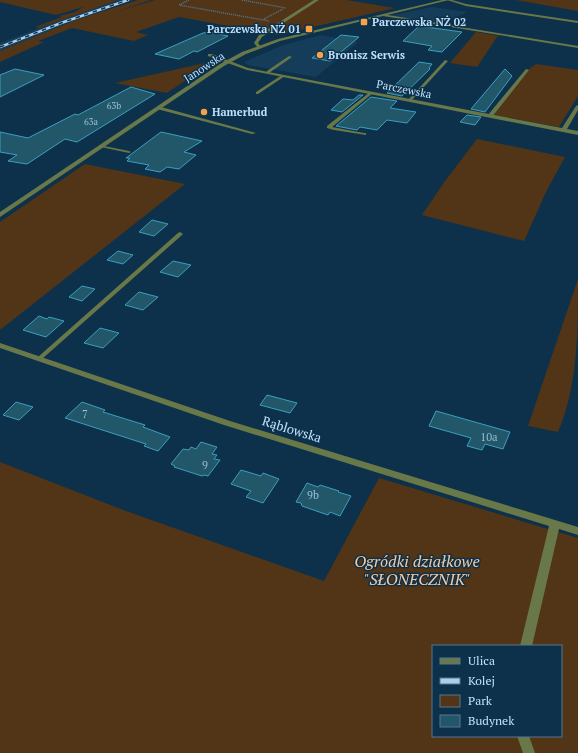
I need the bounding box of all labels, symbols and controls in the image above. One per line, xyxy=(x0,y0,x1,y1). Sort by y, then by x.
place label: Parczewska NŻ 02 xyxy=(372,15,466,29)
marker: Parczewska NŻ 02 xyxy=(359,17,369,27)
place label: Parczewska NŻ 01 xyxy=(207,22,301,36)
marker: Parczewska NŻ 01 xyxy=(304,24,314,34)
street label: Janowska xyxy=(181,48,227,85)
place label: Bronisz Serwis xyxy=(328,48,405,62)
marker: Bronisz Serwis xyxy=(315,50,325,60)
street label: Parczewska xyxy=(375,77,433,101)
house number: 63b xyxy=(107,100,121,112)
place label: Hamerbud xyxy=(212,105,268,119)
marker: Hamerbud xyxy=(199,107,209,117)
house number: 63a xyxy=(84,116,99,128)
house number: 7 xyxy=(82,407,88,421)
street label: Rąblowska xyxy=(260,411,324,447)
house number: 10a xyxy=(480,430,498,444)
house number: 9 xyxy=(202,458,208,472)
house number: 9b xyxy=(307,488,319,502)
park label: Ogródki działkowe "SŁONECZNIK" xyxy=(354,550,480,590)
legend xyxy=(432,645,562,737)
text: Ulica xyxy=(468,653,495,668)
text: Kolej xyxy=(468,673,495,688)
text: Park xyxy=(468,693,493,708)
text: Budynek xyxy=(468,713,515,728)

